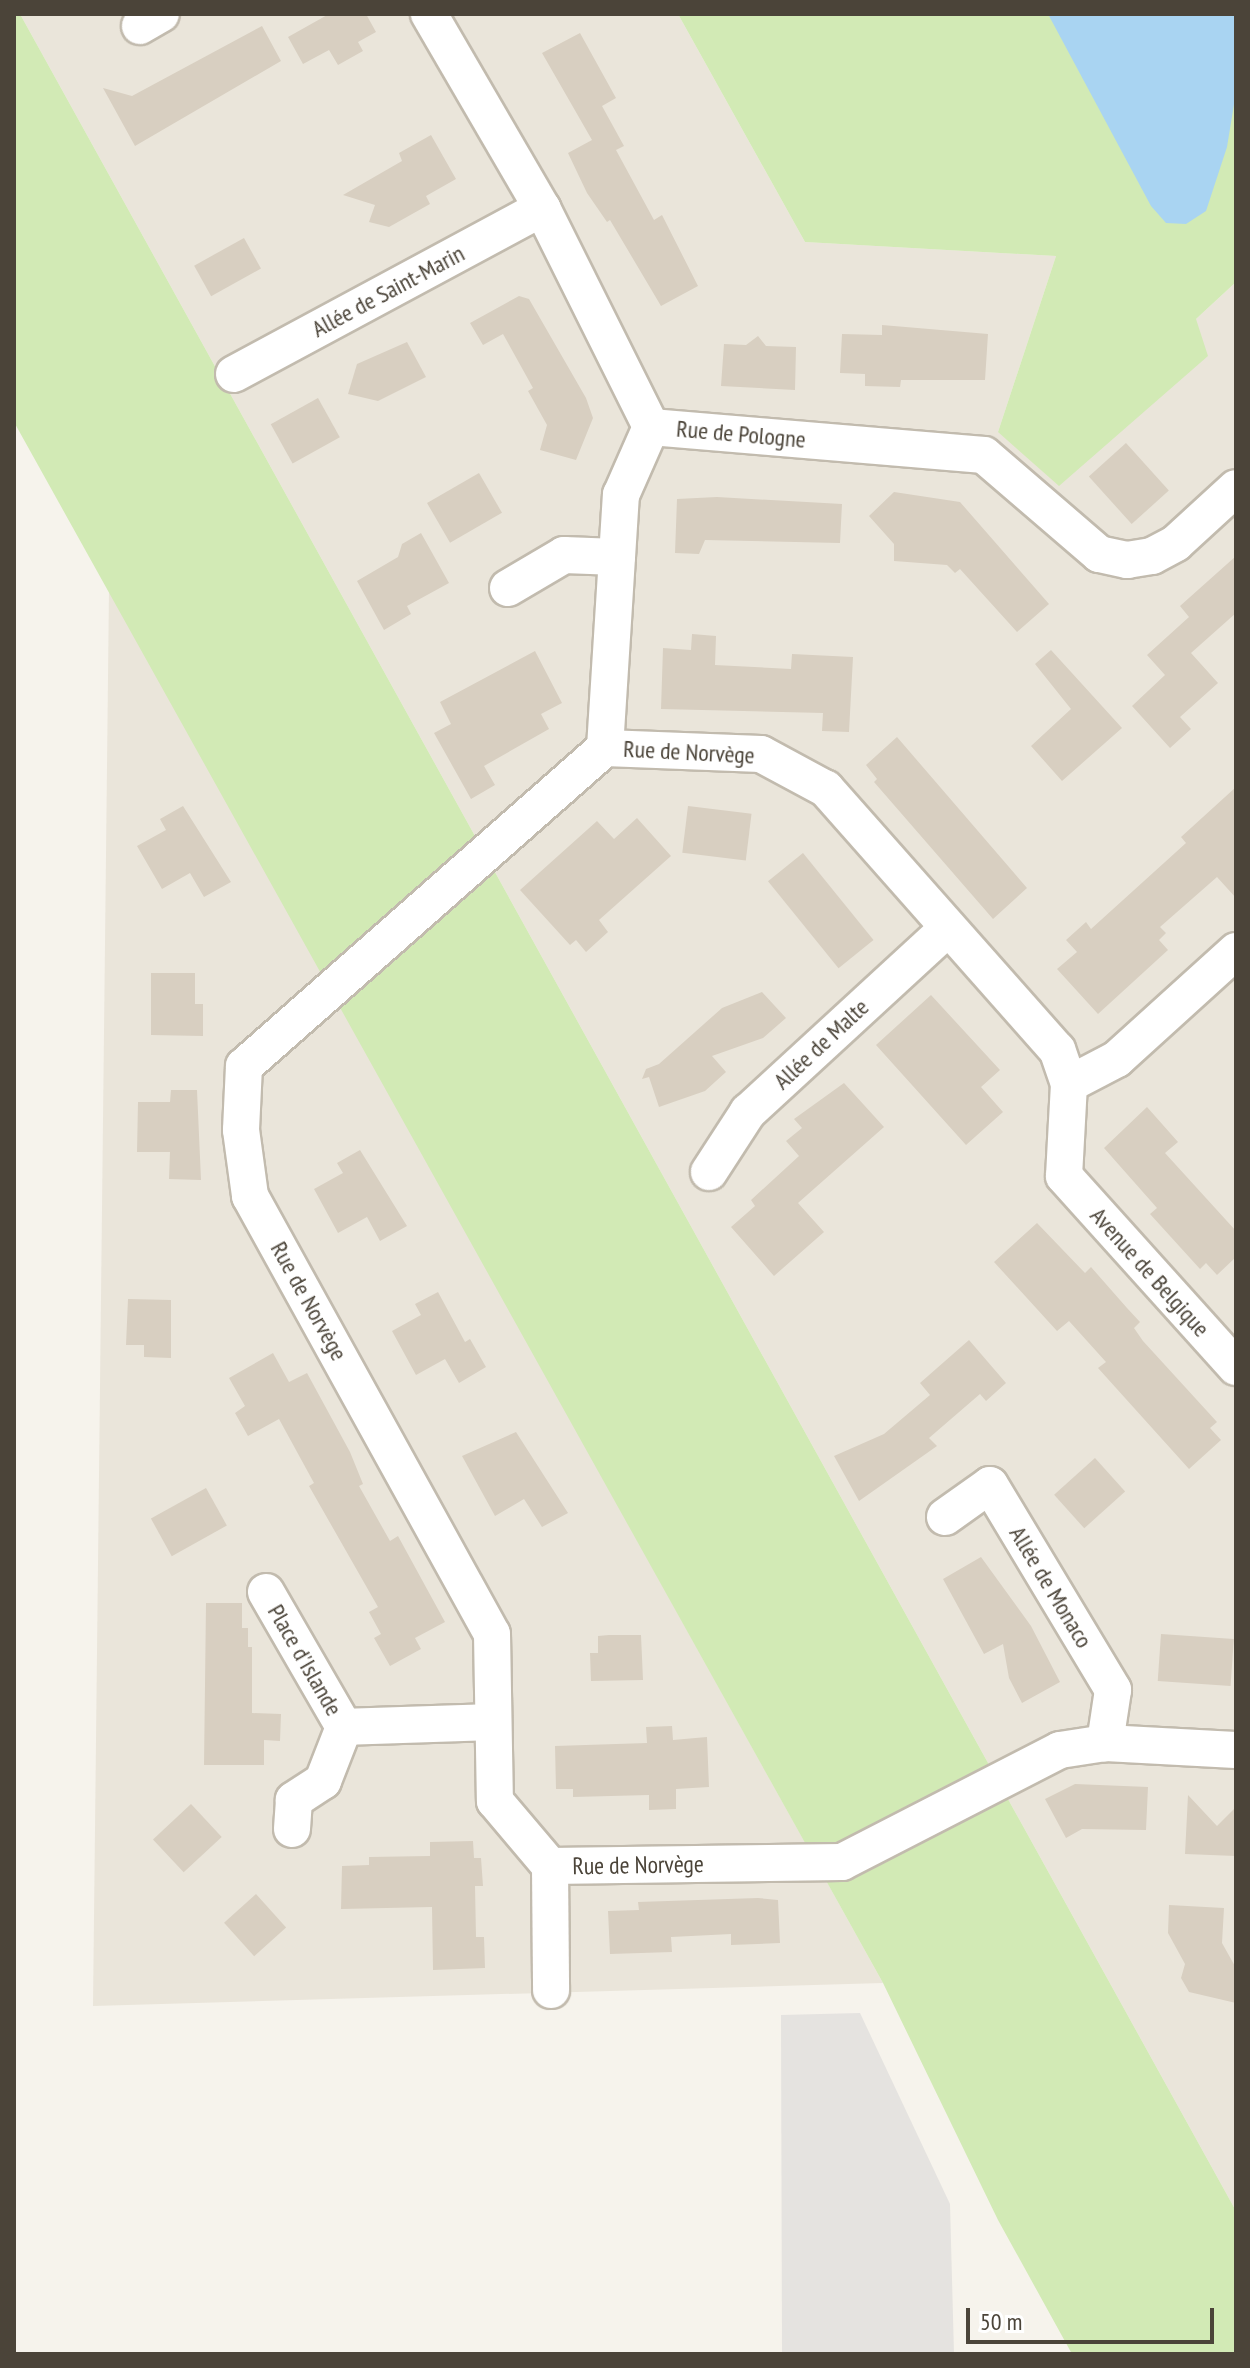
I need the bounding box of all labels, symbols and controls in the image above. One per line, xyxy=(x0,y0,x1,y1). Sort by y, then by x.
street label: Allée de Saint-Marin xyxy=(307,239,469,343)
street label: Rue de Pologne xyxy=(675,414,807,454)
street label: Rue de Norvège xyxy=(623,734,755,770)
street label: Allée de Malte xyxy=(767,993,875,1095)
street label: Avenue de Belgique xyxy=(1084,1201,1216,1343)
street label: Rue de Norvège xyxy=(265,1237,353,1365)
street label: Allée de Monaco xyxy=(1003,1521,1099,1653)
street label: Place d'Islande xyxy=(262,1599,348,1721)
street label: Rue de Norvège xyxy=(572,1849,704,1881)
scale bar xyxy=(970,2292,1218,2342)
text: 50 m xyxy=(980,2306,1022,2337)

